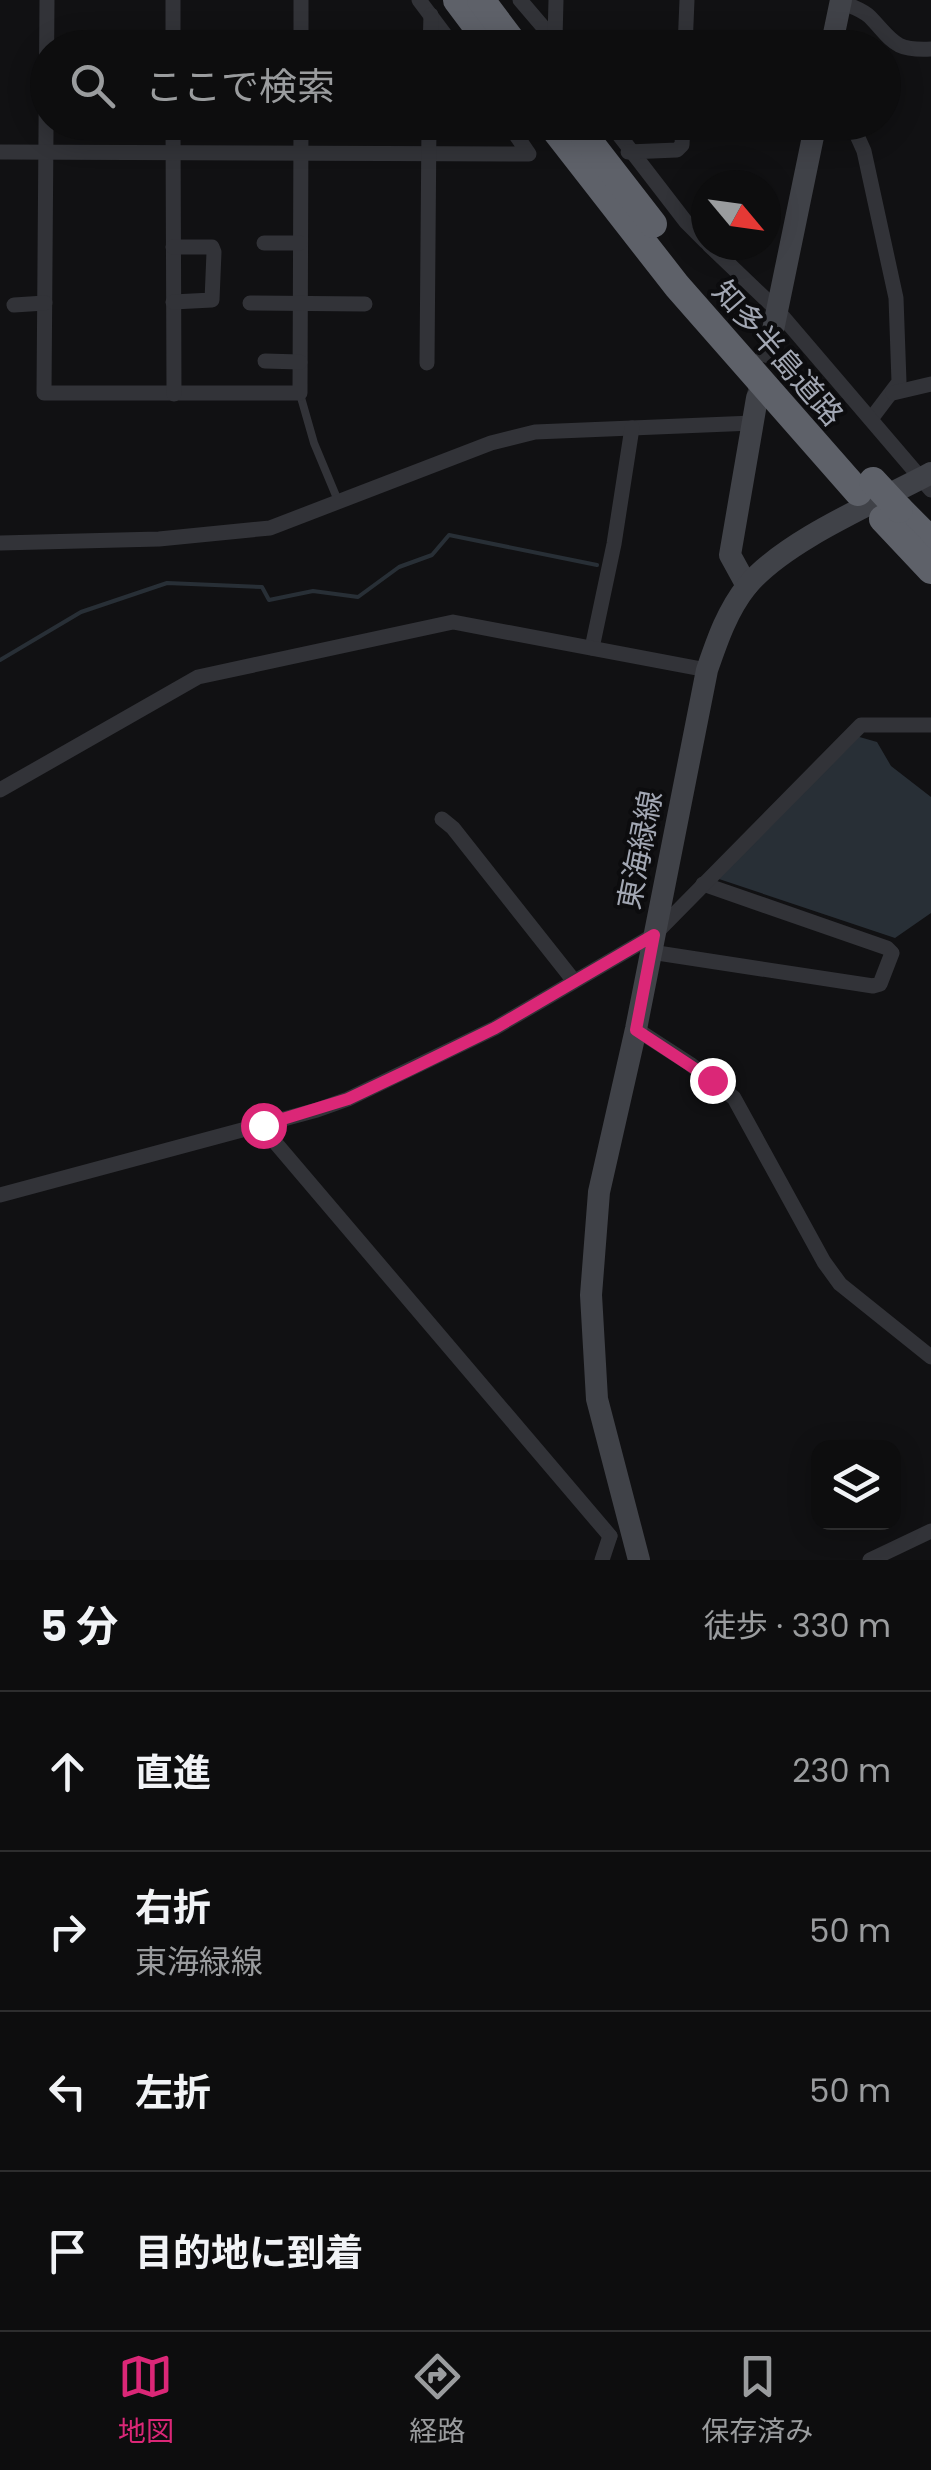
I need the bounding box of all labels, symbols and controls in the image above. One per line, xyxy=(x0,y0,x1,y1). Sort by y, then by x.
search box xyxy=(30,30,901,140)
icon: search xyxy=(65,58,120,113)
text: ここで検索 xyxy=(145,60,335,113)
north arrow xyxy=(691,170,781,260)
street label: 知多半島道路 xyxy=(703,271,853,435)
street label: 東海緑線 xyxy=(607,787,673,913)
route end xyxy=(690,1058,736,1104)
route start xyxy=(241,1103,287,1149)
map controls xyxy=(811,1440,901,1530)
button: layers xyxy=(811,1440,901,1530)
text: 5 分 xyxy=(40,1597,118,1656)
text: 徒歩 · 330 m xyxy=(704,1603,891,1648)
icon: ahead xyxy=(40,1744,95,1799)
text: 直進 xyxy=(135,1746,211,1799)
text: 230 m xyxy=(792,1748,891,1793)
text: 右折 xyxy=(135,1881,211,1934)
icon: right xyxy=(40,1904,95,1959)
text: 50 m xyxy=(809,1908,891,1953)
text: 東海緑線 xyxy=(135,1939,263,1984)
icon: left xyxy=(40,2064,95,2119)
text: 左折 xyxy=(135,2066,211,2119)
text: 50 m xyxy=(809,2068,891,2113)
icon: arrive xyxy=(40,2224,95,2279)
text: 目的地に到着 xyxy=(135,2226,363,2279)
tab: 地図 xyxy=(118,2349,174,2453)
tab: 経路 xyxy=(409,2349,465,2453)
tab: 保存済み xyxy=(701,2349,813,2453)

